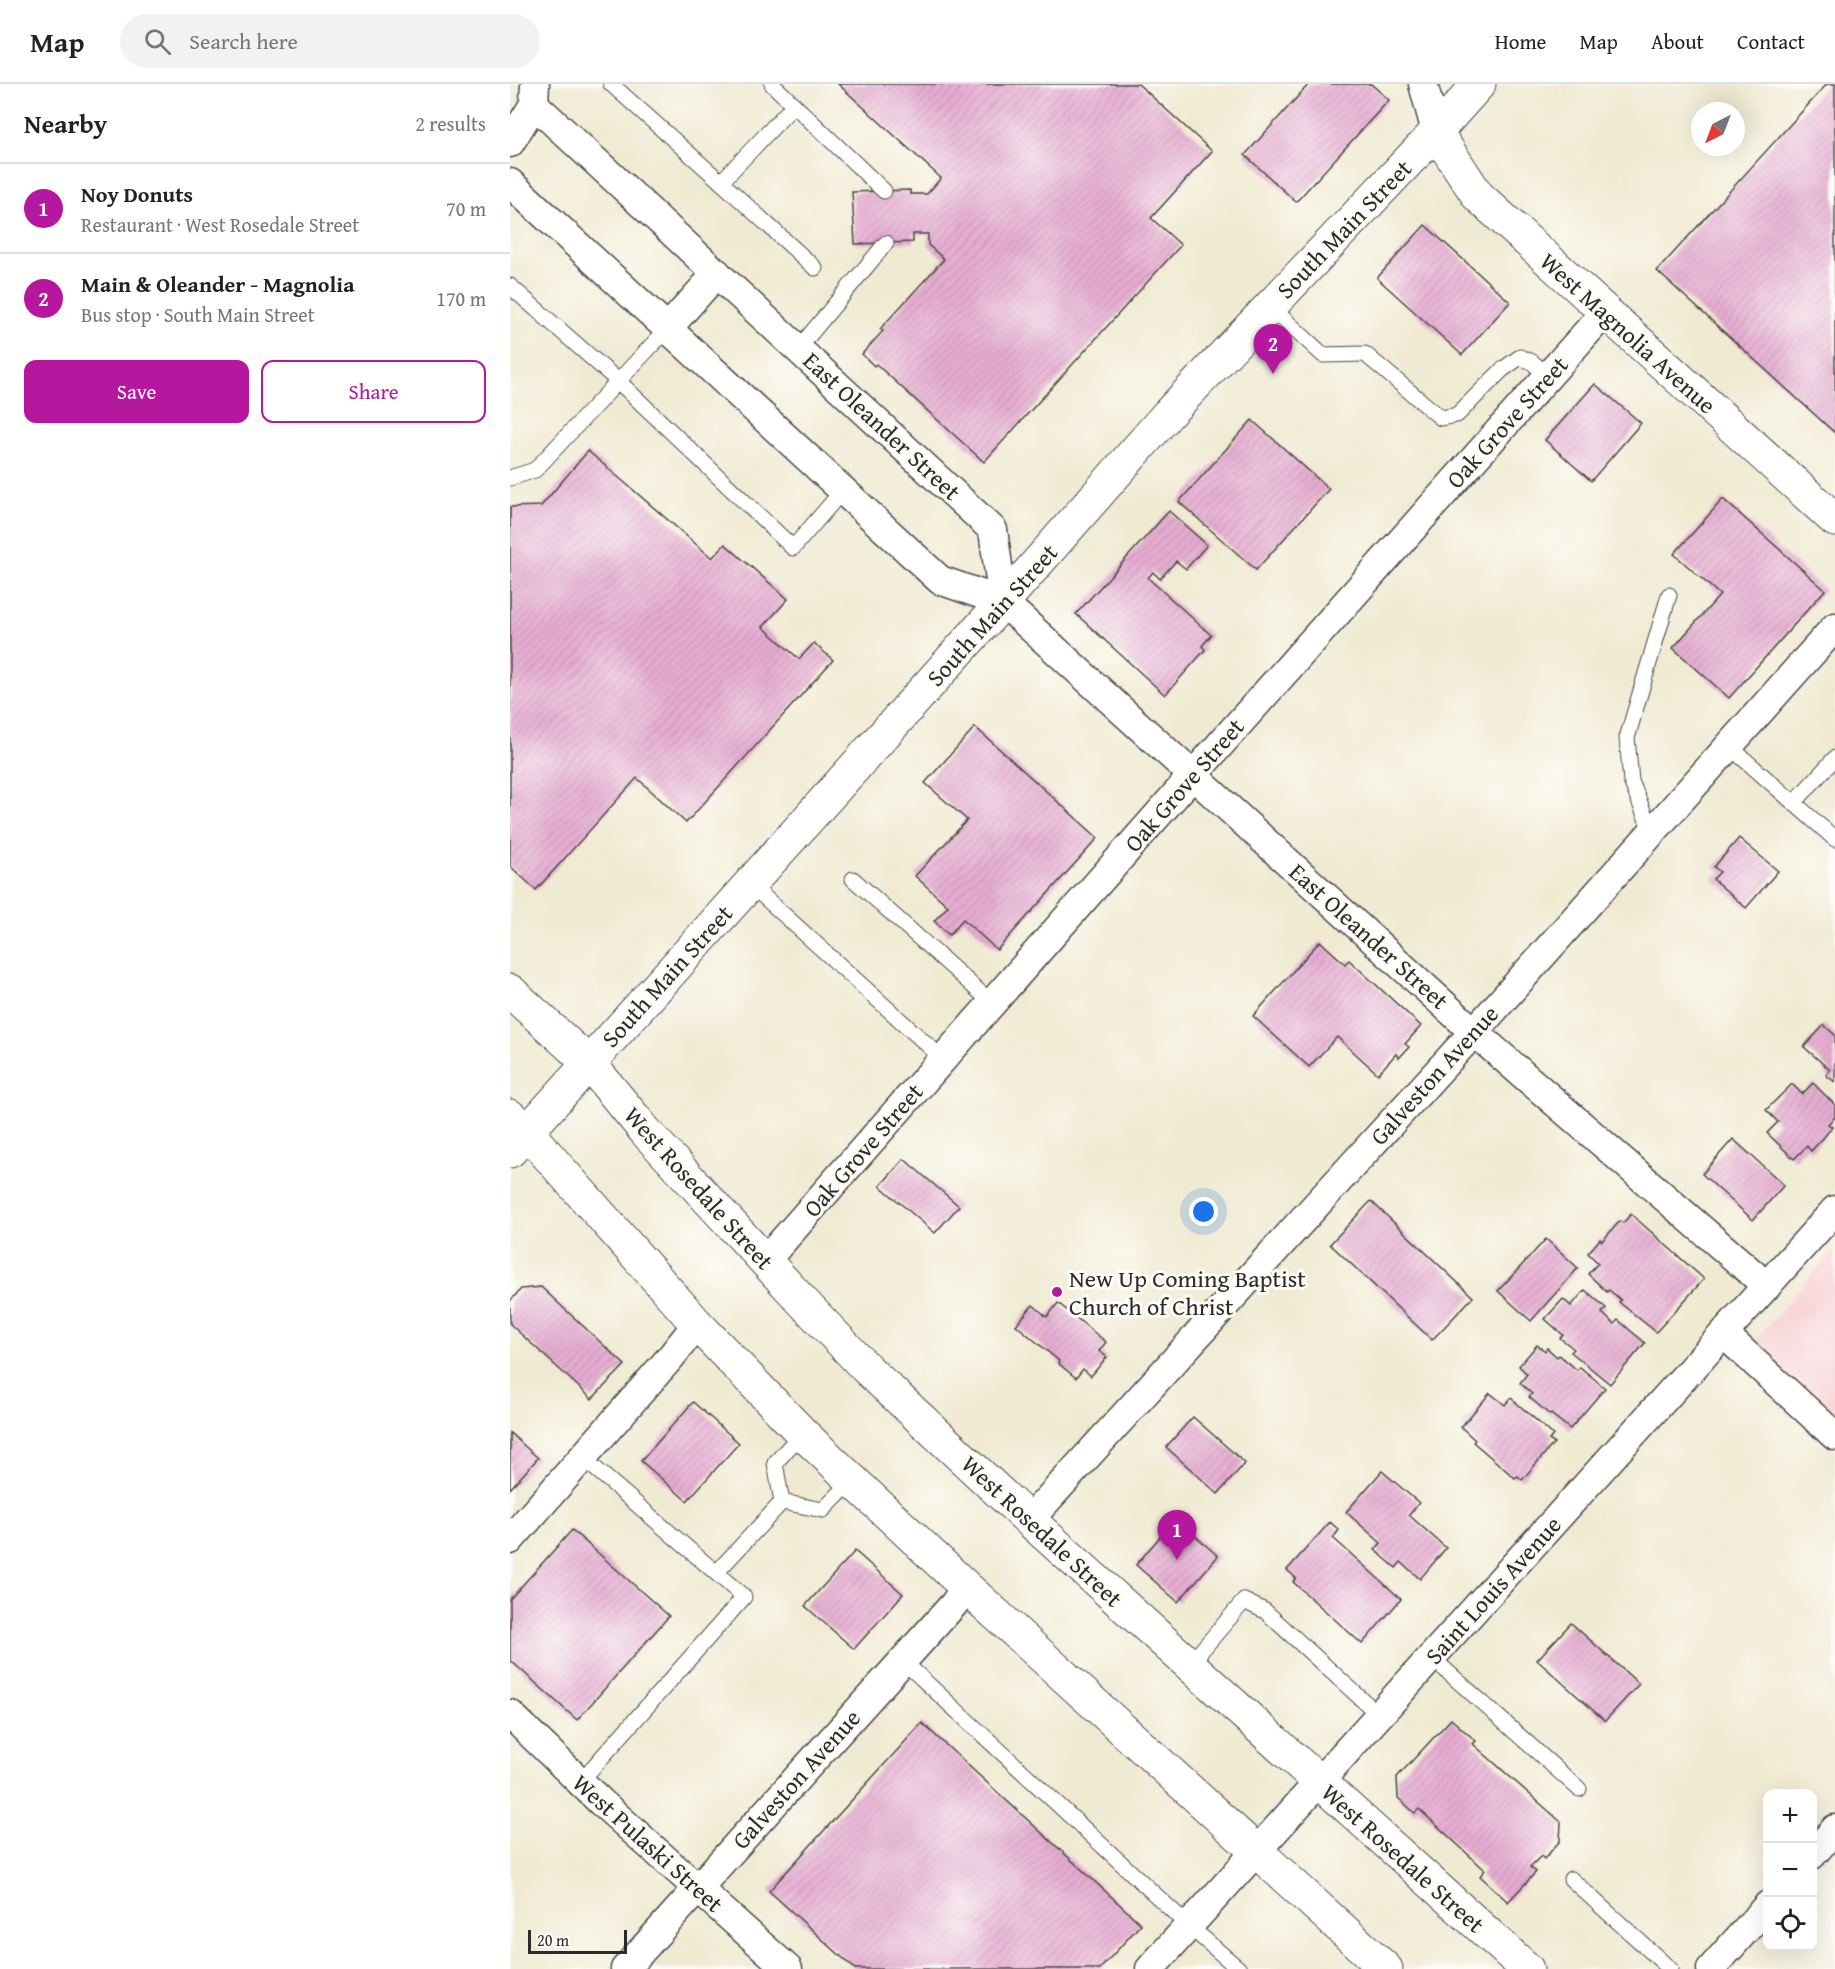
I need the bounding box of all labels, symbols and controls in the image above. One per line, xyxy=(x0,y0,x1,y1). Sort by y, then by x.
search box xyxy=(120,14,540,68)
text: Map xyxy=(30,21,84,62)
icon: search xyxy=(141,25,174,58)
text: Search here xyxy=(189,25,298,57)
text: Home xyxy=(1495,26,1546,57)
text: Map xyxy=(1579,26,1618,57)
text: About xyxy=(1651,26,1704,57)
text: Contact xyxy=(1737,26,1805,57)
north arrow xyxy=(1691,102,1745,156)
text: Nearby xyxy=(24,104,107,143)
text: 2 results xyxy=(415,109,486,138)
street label: South Main Street xyxy=(1268,151,1420,306)
text: Noy Donuts xyxy=(81,178,193,210)
text: 1 xyxy=(38,194,49,223)
text: 70 m xyxy=(446,194,486,223)
text: Restaurant · West Rosedale Street xyxy=(81,210,359,239)
street label: West Magnolia Avenue xyxy=(1532,244,1724,422)
text: Main & Oleander - Magnolia xyxy=(81,268,354,300)
text: 2 xyxy=(38,284,49,313)
text: 170 m xyxy=(436,284,486,313)
text: Bus stop · South Main Street xyxy=(81,300,315,329)
pin: 2 xyxy=(1254,324,1293,374)
street label: East Oleander Street xyxy=(795,344,969,509)
street label: Oak Grove Street xyxy=(1438,348,1576,496)
button: Save xyxy=(24,360,249,423)
button: Share xyxy=(261,360,486,423)
street label: South Main Street xyxy=(918,535,1066,694)
street label: Oak Grove Street xyxy=(1116,710,1252,860)
street label: East Oleander Street xyxy=(1281,855,1457,1018)
street label: South Main Street xyxy=(593,896,741,1055)
street label: Galveston Avenue xyxy=(1362,997,1506,1153)
street label: Oak Grove Street xyxy=(795,1075,931,1225)
street label: West Rosedale Street xyxy=(616,1099,782,1278)
your location xyxy=(1189,1197,1218,1226)
place label: New Up Coming Baptist Church of Christ xyxy=(1069,1261,1306,1324)
marker: New Up Coming Baptist Church of Christ xyxy=(1050,1285,1064,1299)
street label: West Rosedale Street xyxy=(954,1447,1131,1615)
street label: Saint Louis Avenue xyxy=(1417,1508,1569,1672)
pin: 1 xyxy=(1158,1510,1196,1560)
street label: Galveston Avenue xyxy=(724,1701,868,1857)
street label: West Pulaski Street xyxy=(565,1766,732,1921)
street label: West Rosedale Street xyxy=(1314,1775,1493,1941)
map controls xyxy=(1763,1789,1817,1951)
button: + xyxy=(1763,1789,1817,1843)
button: − xyxy=(1763,1843,1817,1897)
button: locate xyxy=(1763,1897,1817,1951)
scale bar xyxy=(528,1927,627,1954)
text: 20 m xyxy=(537,1928,569,1952)

